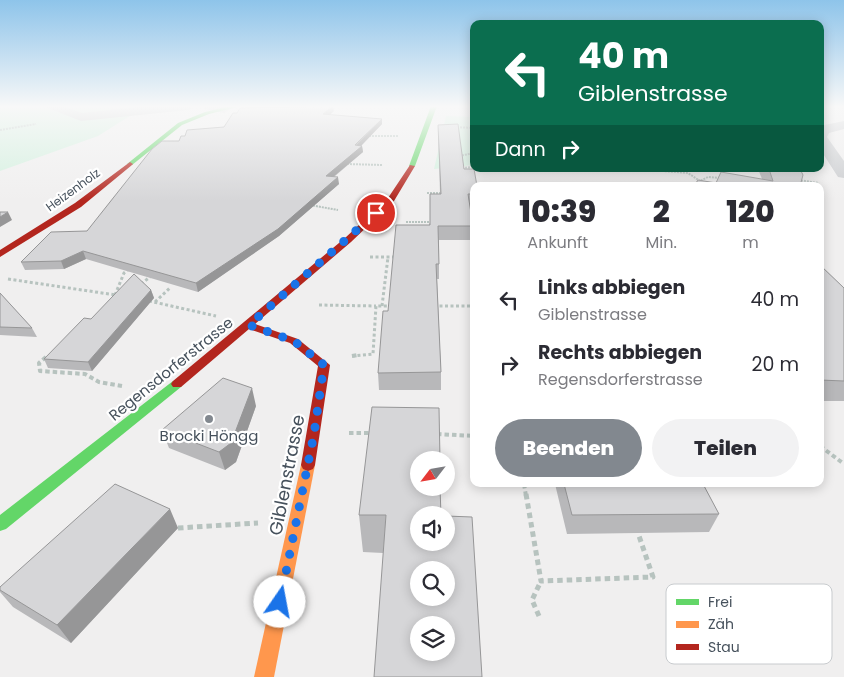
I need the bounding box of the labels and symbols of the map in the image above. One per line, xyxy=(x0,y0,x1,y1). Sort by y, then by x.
street label: Heizenholz xyxy=(42,164,103,215)
pin xyxy=(355,192,397,234)
street label: Regensdorferstrasse xyxy=(104,312,237,425)
street label: Giblenstrasse xyxy=(263,412,310,537)
marker: Brocki Höngg xyxy=(203,413,215,425)
place label: Brocki Höngg xyxy=(160,425,258,446)
north arrow xyxy=(410,451,455,496)
position arrow xyxy=(253,575,305,627)
legend xyxy=(666,584,832,664)
text: Frei xyxy=(708,592,732,612)
text: Zäh xyxy=(708,614,734,634)
text: Stau xyxy=(708,637,740,657)

